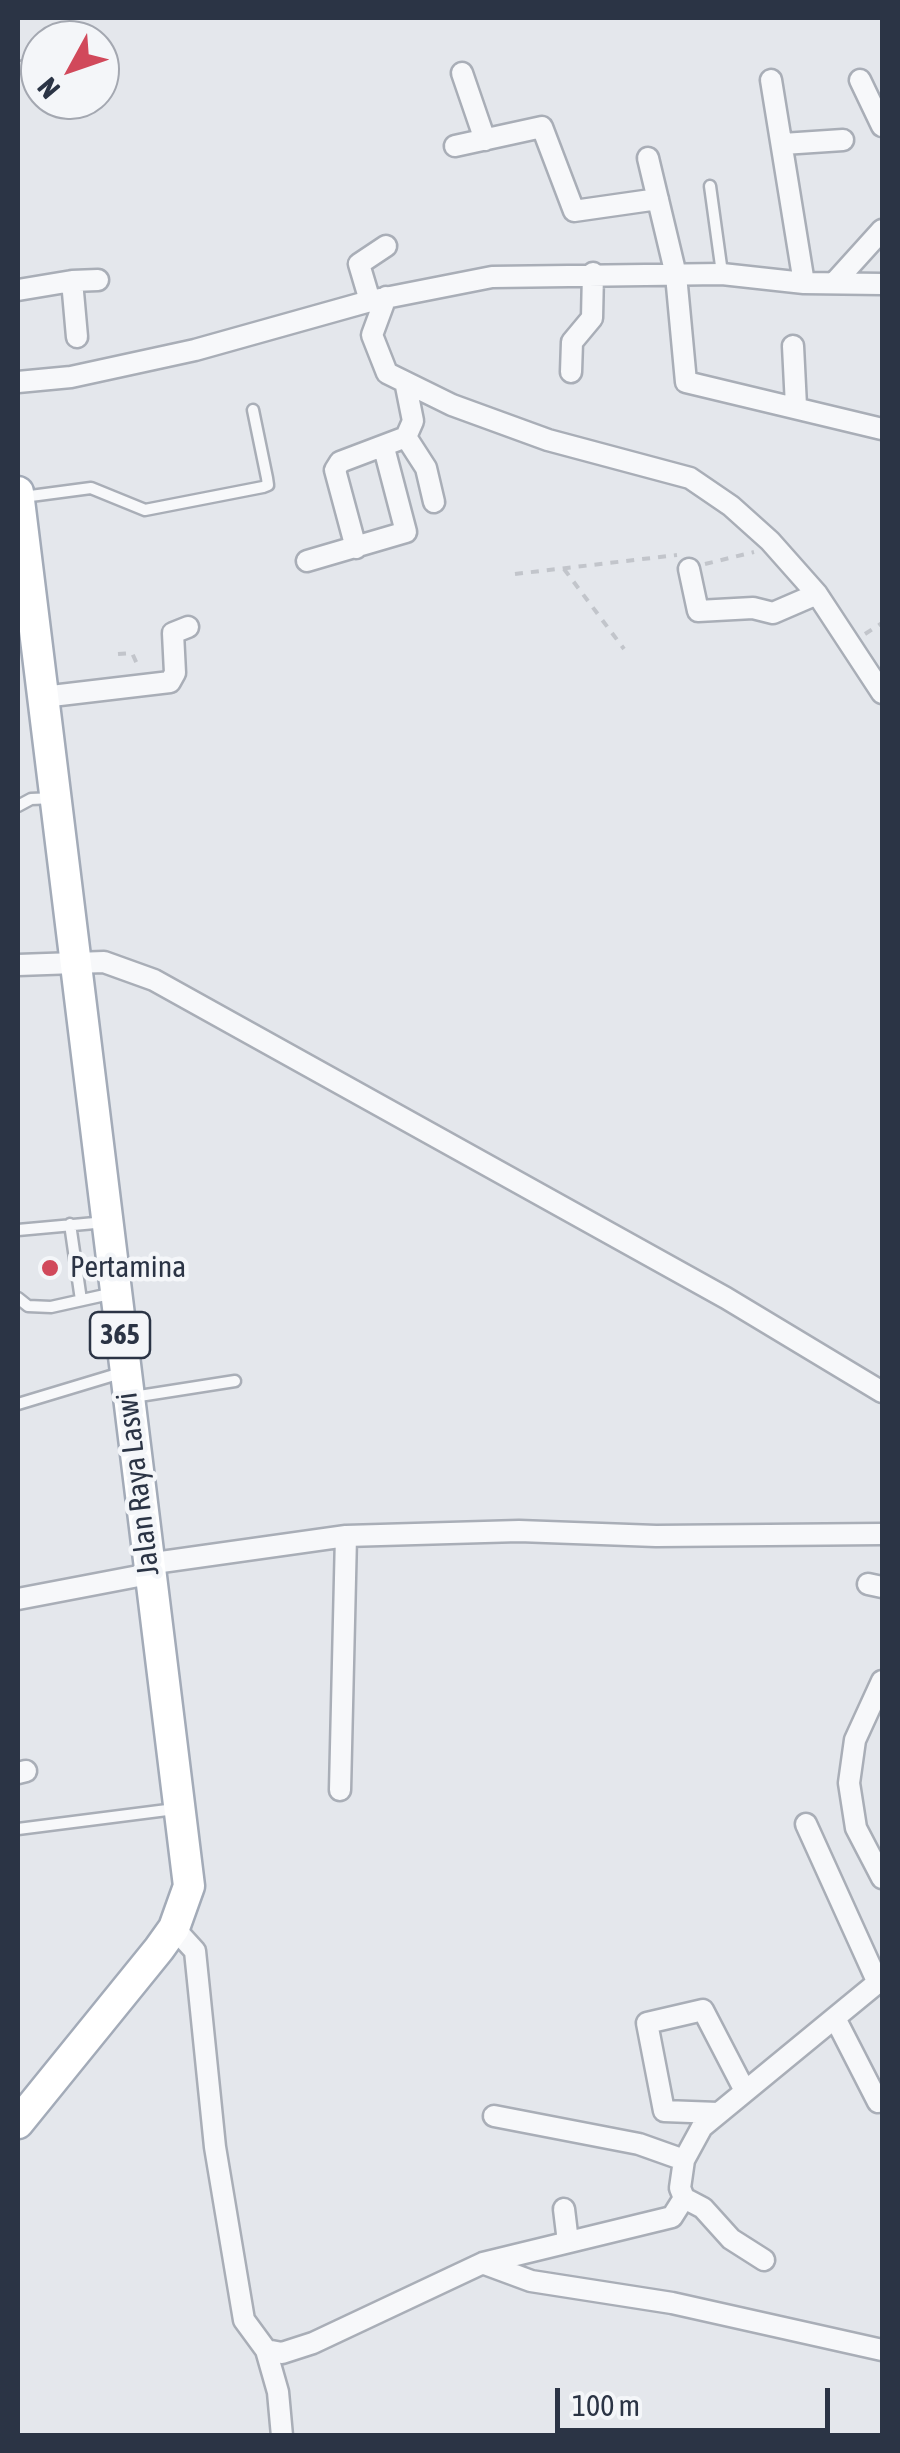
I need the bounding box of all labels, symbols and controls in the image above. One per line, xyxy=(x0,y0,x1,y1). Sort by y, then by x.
north arrow xyxy=(20,20,120,120)
text: N xyxy=(31,71,66,105)
place label: Pertamina xyxy=(70,1250,186,1286)
marker: Pertamina xyxy=(39,1257,61,1279)
road number: 365 xyxy=(90,1312,150,1358)
street label: Jalan Raya Laswi xyxy=(109,1390,167,1578)
scale bar xyxy=(560,2368,835,2430)
text: 100 m xyxy=(572,2388,640,2422)

